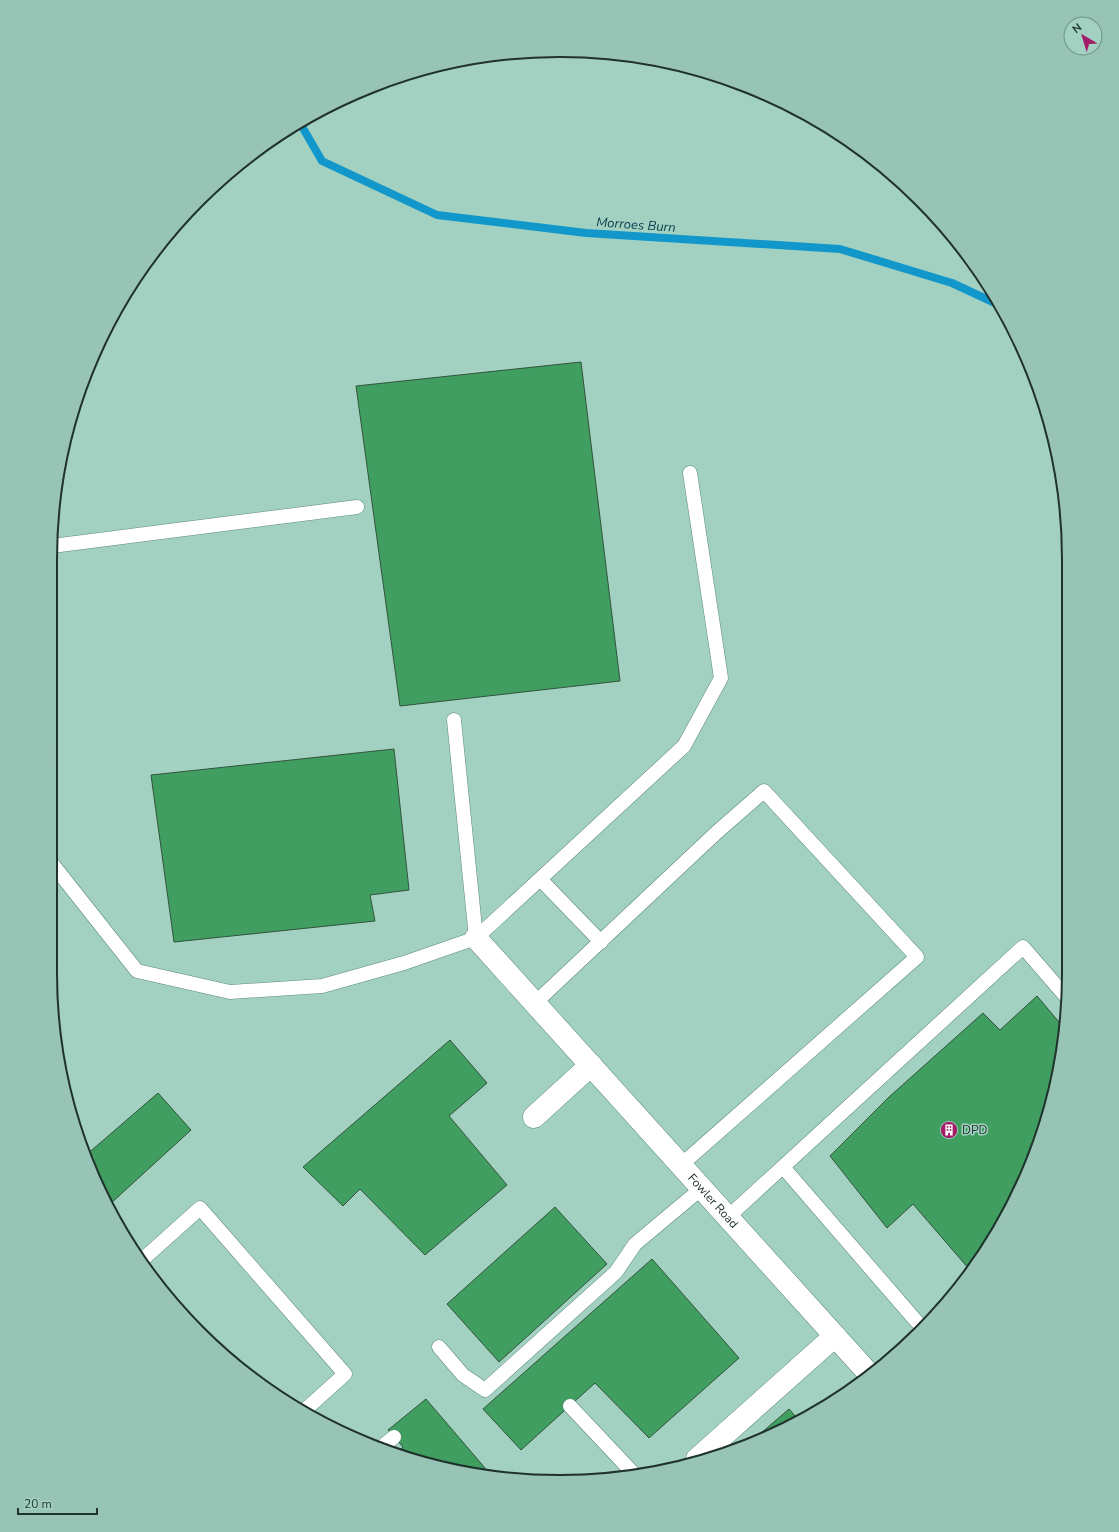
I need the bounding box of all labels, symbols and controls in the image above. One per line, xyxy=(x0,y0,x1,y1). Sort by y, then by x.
north arrow xyxy=(1063,16,1103,56)
text: N xyxy=(1069,20,1085,37)
water label: Morroes Burn xyxy=(596,213,676,237)
building icon: DPD xyxy=(939,1120,959,1140)
place label: DPD xyxy=(962,1122,988,1138)
street label: Fowler Road xyxy=(684,1170,742,1232)
scale bar xyxy=(18,1490,97,1516)
text: 20 m xyxy=(24,1496,52,1512)

